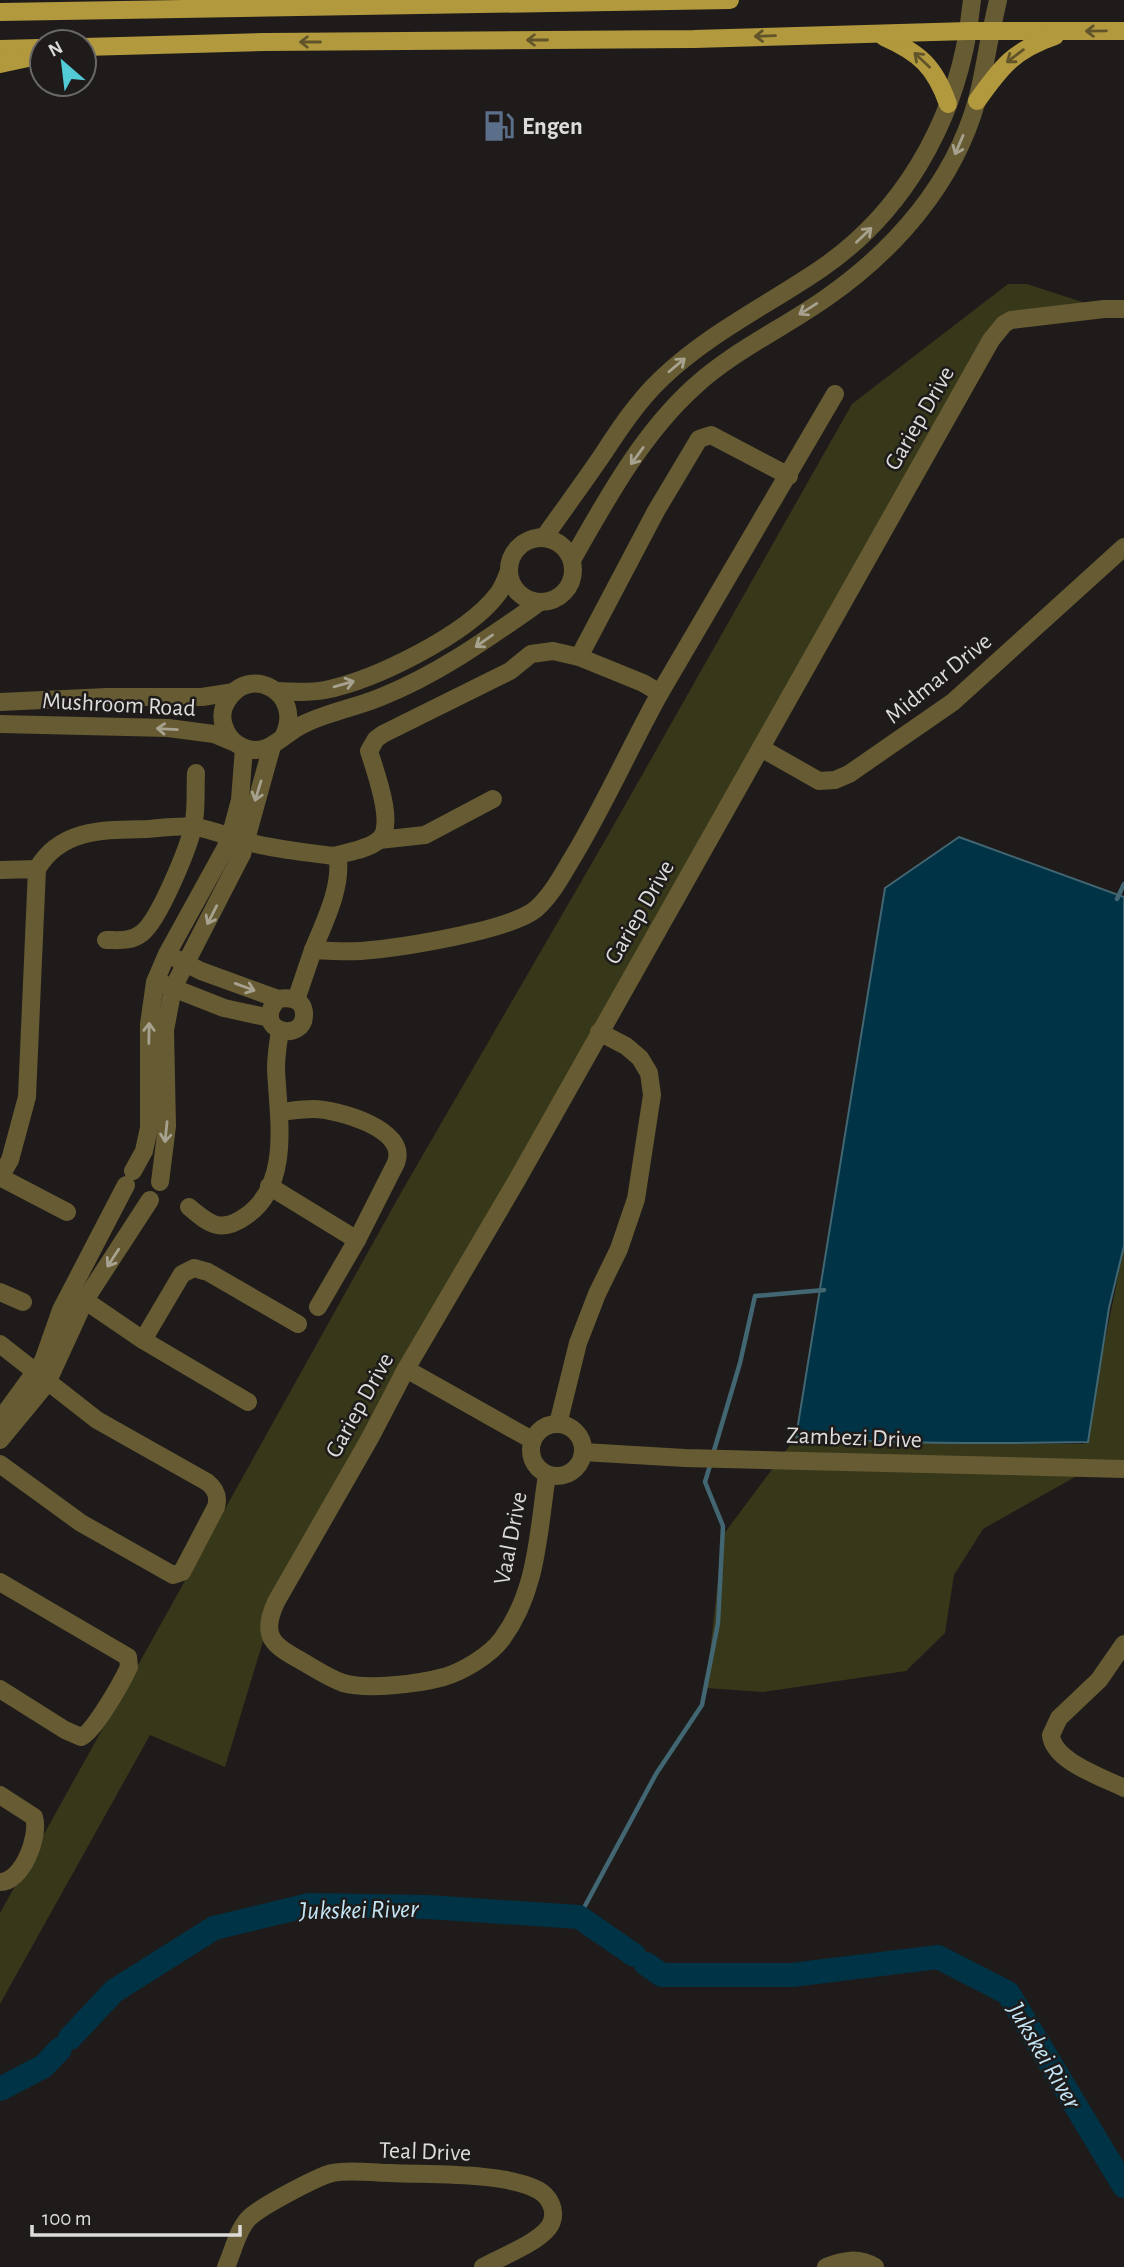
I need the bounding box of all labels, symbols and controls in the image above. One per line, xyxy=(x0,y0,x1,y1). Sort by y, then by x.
one-way arrow xyxy=(1085,24,1108,38)
north arrow xyxy=(28,28,98,98)
one-way arrow xyxy=(754,30,777,43)
one-way arrow xyxy=(526,33,549,47)
one-way arrow xyxy=(299,35,322,49)
text: N xyxy=(45,38,66,61)
one-way arrow xyxy=(1006,48,1024,63)
one-way arrow xyxy=(914,52,931,69)
fuel station icon: Engen xyxy=(482,109,516,143)
place label: Engen xyxy=(522,115,583,139)
one-way arrow xyxy=(952,134,965,155)
one-way arrow xyxy=(855,226,872,243)
one-way arrow xyxy=(798,303,818,317)
one-way arrow xyxy=(668,357,686,373)
street label: Gariep Drive xyxy=(881,362,959,475)
one-way arrow xyxy=(630,446,644,465)
street label: Midmar Drive xyxy=(881,629,996,729)
one-way arrow xyxy=(475,634,494,648)
one-way arrow xyxy=(333,677,355,690)
street label: Mushroom Road xyxy=(42,689,196,721)
one-way arrow xyxy=(156,722,179,735)
one-way arrow xyxy=(251,779,264,801)
street label: Gariep Drive xyxy=(601,856,679,969)
one-way arrow xyxy=(204,904,218,925)
one-way arrow xyxy=(233,982,255,994)
one-way arrow xyxy=(142,1021,156,1044)
one-way arrow xyxy=(159,1120,172,1143)
one-way arrow xyxy=(105,1247,119,1267)
street label: Gariep Drive xyxy=(321,1349,398,1462)
street label: Zambezi Drive xyxy=(786,1424,922,1452)
street label: Vaal Drive xyxy=(490,1490,532,1587)
water label: Jukskei River xyxy=(298,1896,420,1924)
water label: Jukskei River xyxy=(1002,1997,1087,2115)
street label: Teal Drive xyxy=(379,2138,471,2166)
scale bar xyxy=(32,2194,240,2238)
text: 100 m xyxy=(42,2208,92,2229)

